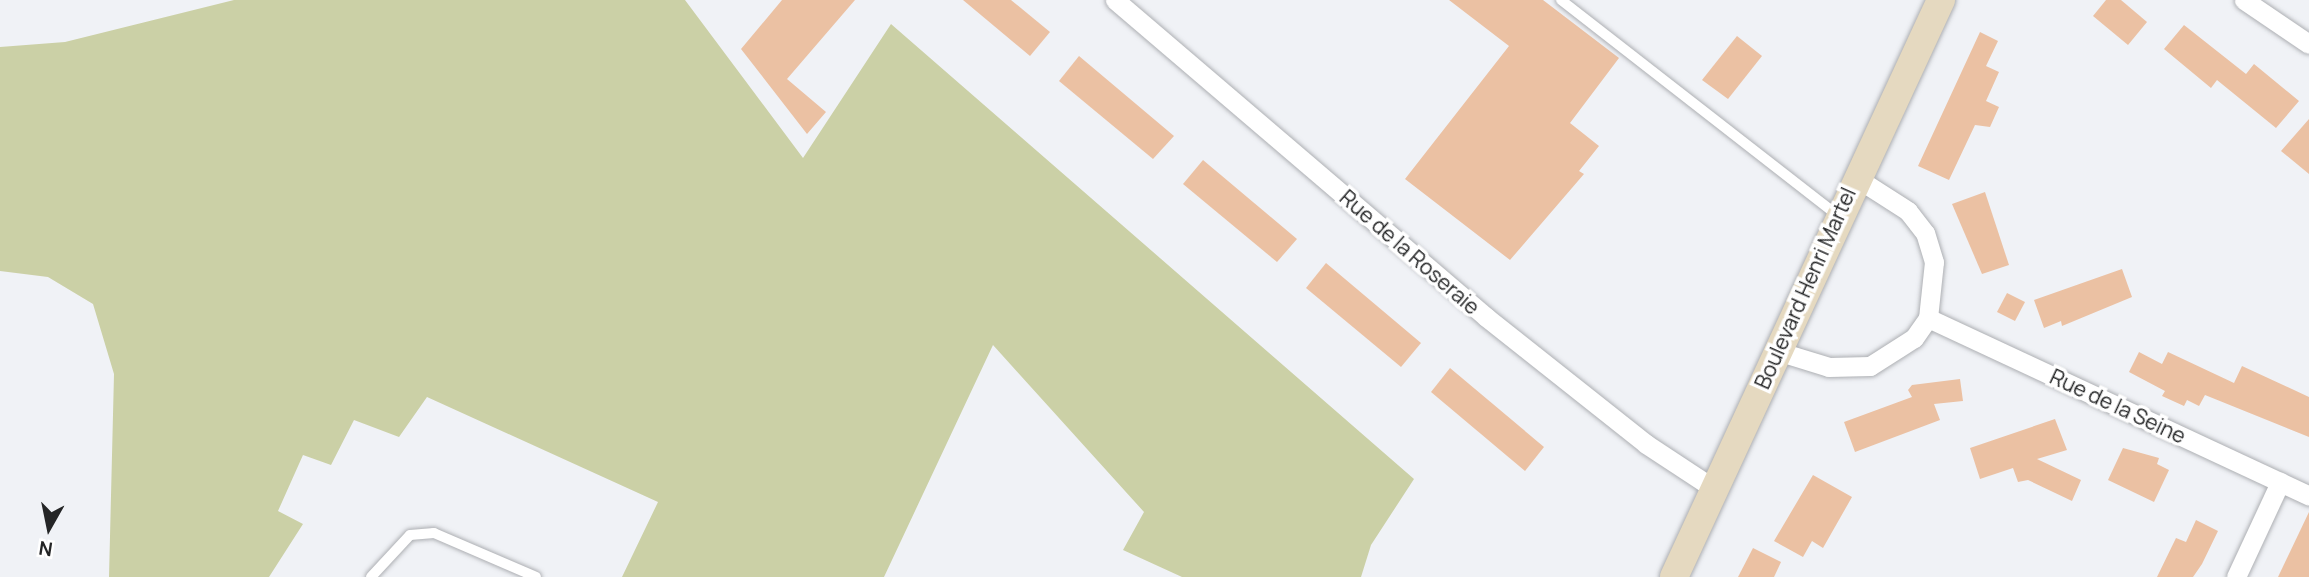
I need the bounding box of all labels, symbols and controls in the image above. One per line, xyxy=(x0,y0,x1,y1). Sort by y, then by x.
street label: Boulevard Henri Martel xyxy=(1749,183,1861,393)
street label: Rue de la Roseraie xyxy=(1335,185,1485,319)
street label: Rue de la Seine xyxy=(2046,364,2190,448)
north arrow xyxy=(14,493,84,563)
text: N xyxy=(37,535,54,563)

